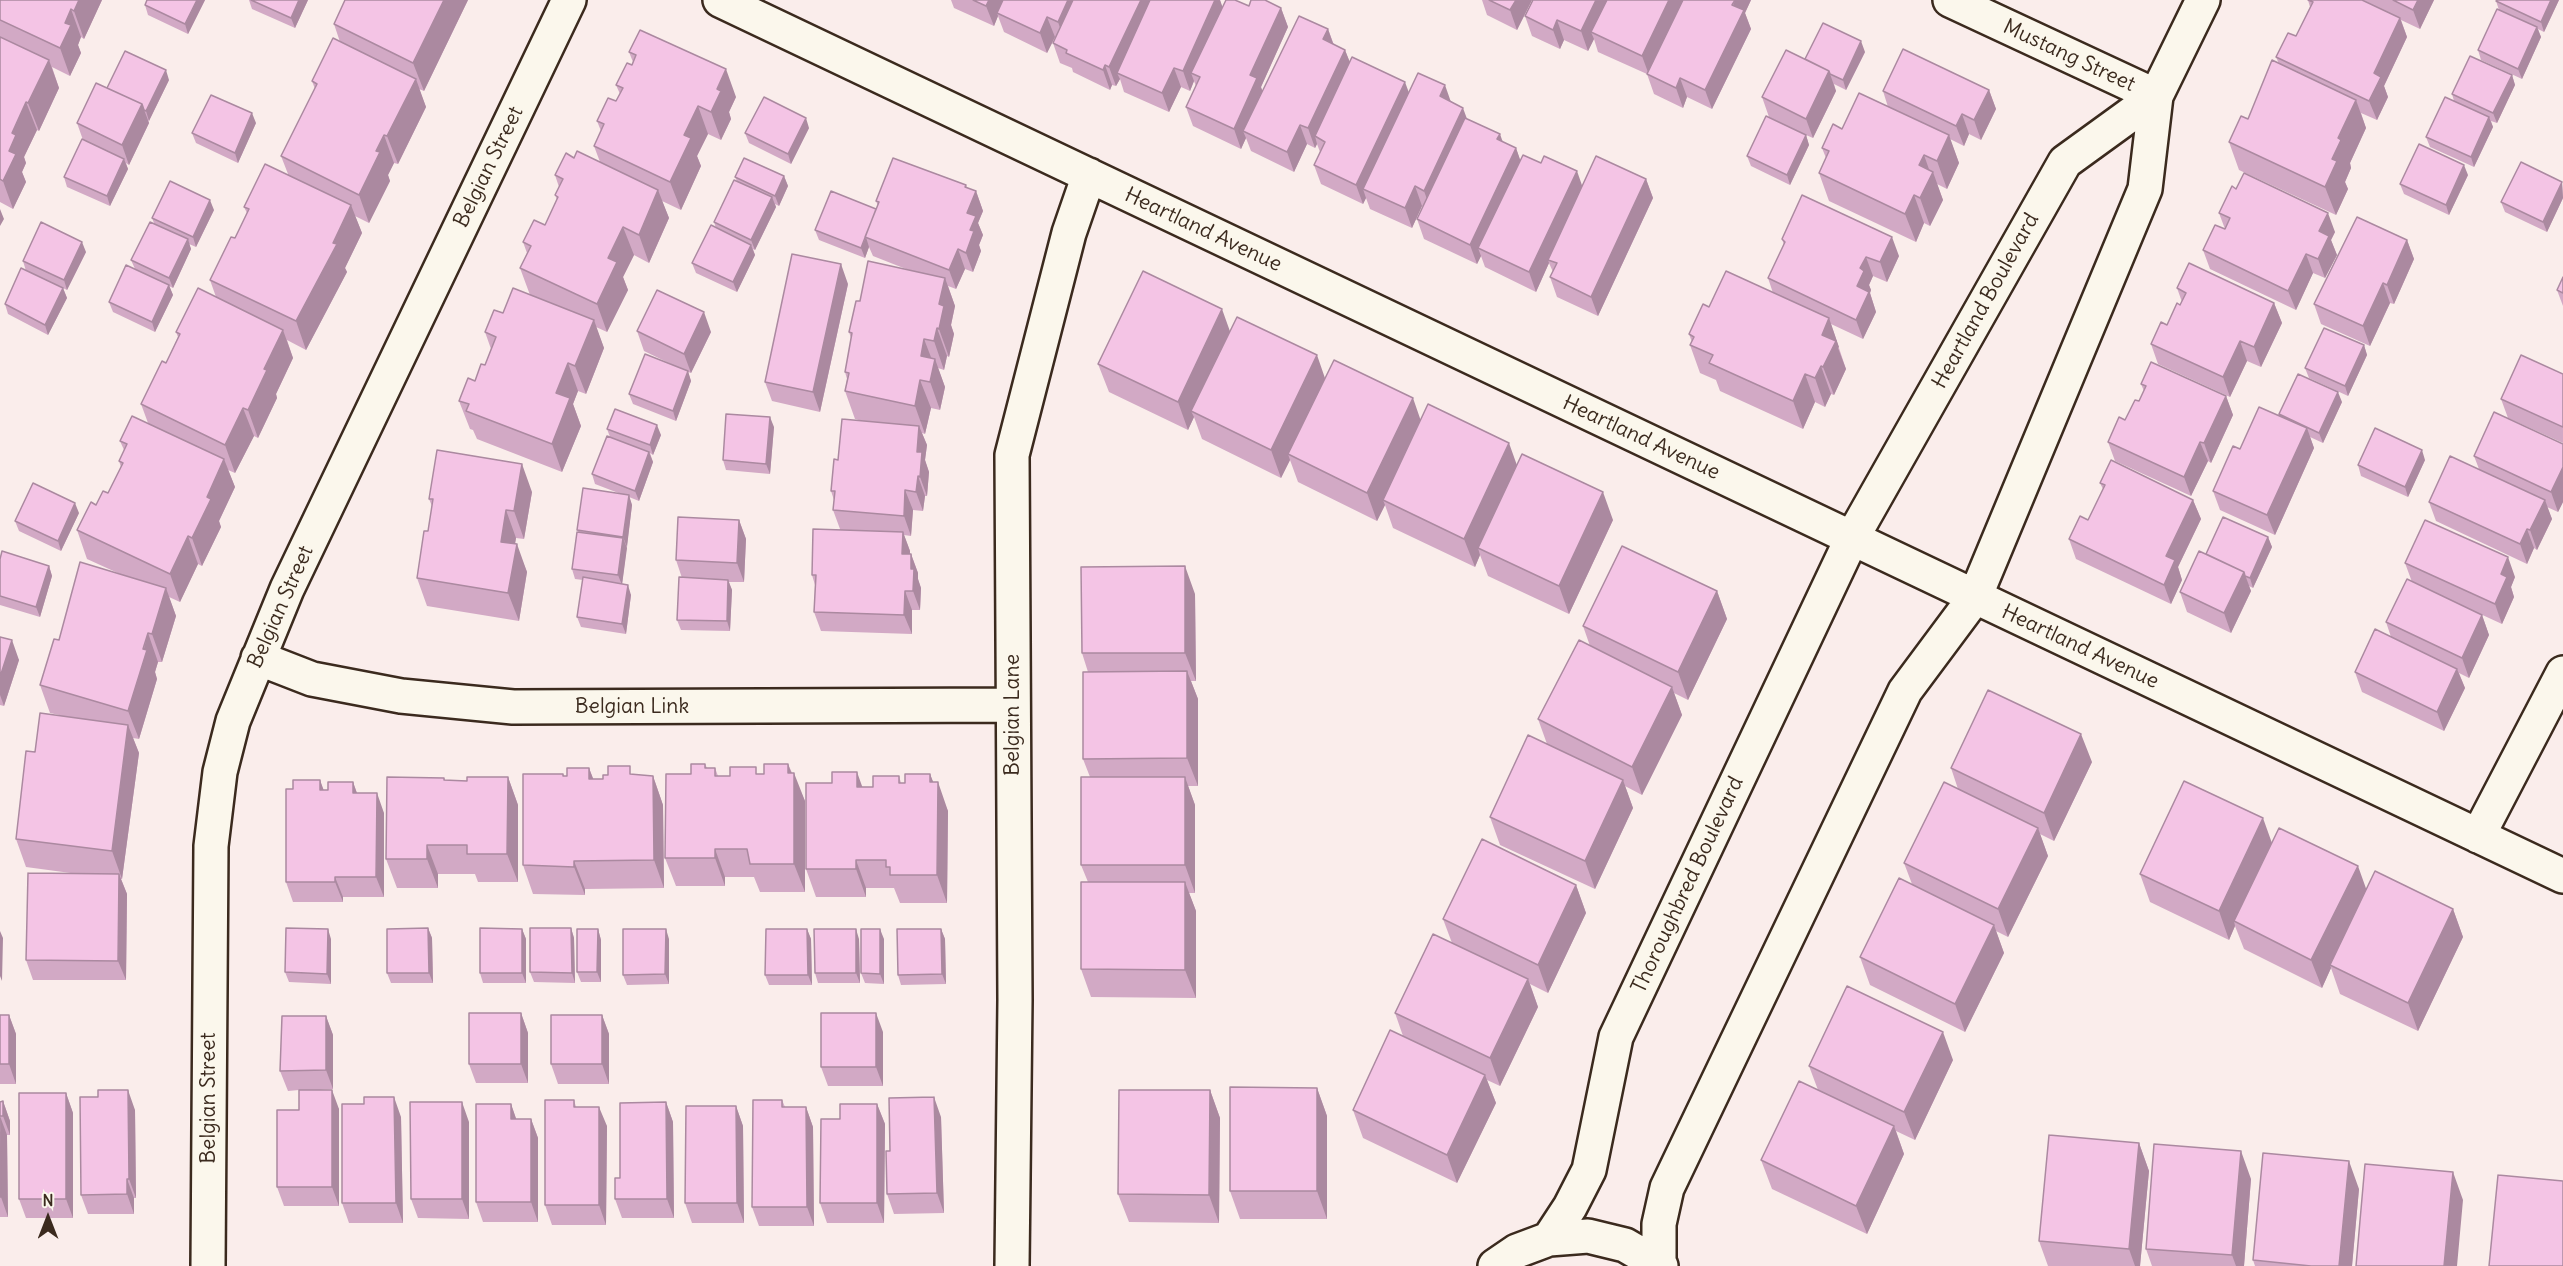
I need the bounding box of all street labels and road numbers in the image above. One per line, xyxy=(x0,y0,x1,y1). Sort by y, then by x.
street label: Mustang Street xyxy=(1999,14,2139,98)
street label: Belgian Street xyxy=(449,102,529,232)
street label: Heartland Avenue xyxy=(1120,183,1286,277)
street label: Heartland Boulevard xyxy=(1927,209,2045,393)
street label: Heartland Avenue xyxy=(1558,391,1724,485)
street label: Belgian Street xyxy=(243,542,319,672)
street label: Heartland Avenue xyxy=(1997,600,2163,694)
street label: Belgian Lane xyxy=(1000,654,1026,776)
street label: Belgian Link xyxy=(575,694,689,720)
street label: Thoroughbred Boulevard xyxy=(1627,773,1749,997)
street label: Belgian Street xyxy=(196,1032,222,1164)

